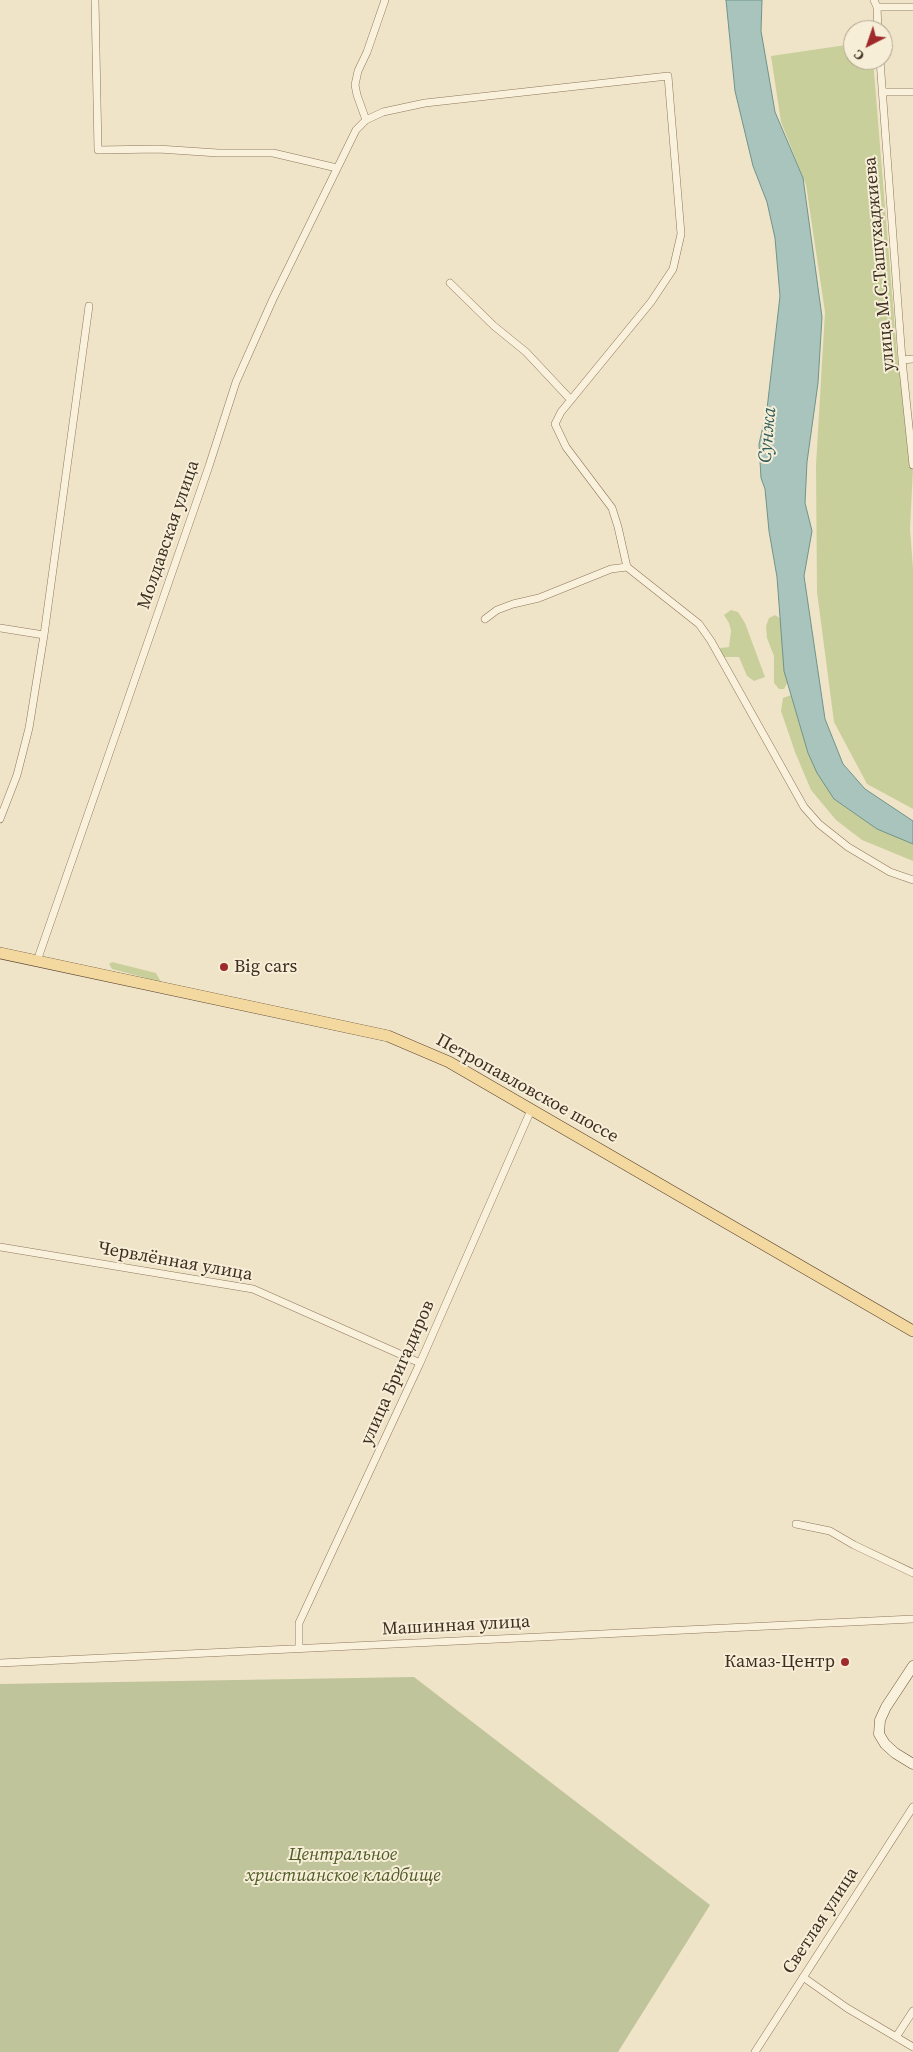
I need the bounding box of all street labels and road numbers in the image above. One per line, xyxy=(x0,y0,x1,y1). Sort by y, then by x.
street label: улица М.С.Ташухаджиева xyxy=(860,156,900,372)
street label: Молдавская улица xyxy=(133,458,205,612)
street label: Петропавловское шоссе xyxy=(432,1030,622,1148)
street label: Червлённая улица xyxy=(96,1238,254,1286)
street label: улица Бригадиров xyxy=(356,1297,440,1449)
street label: Машинная улица xyxy=(381,1611,531,1641)
street label: Светлая улица xyxy=(779,1864,863,1978)

